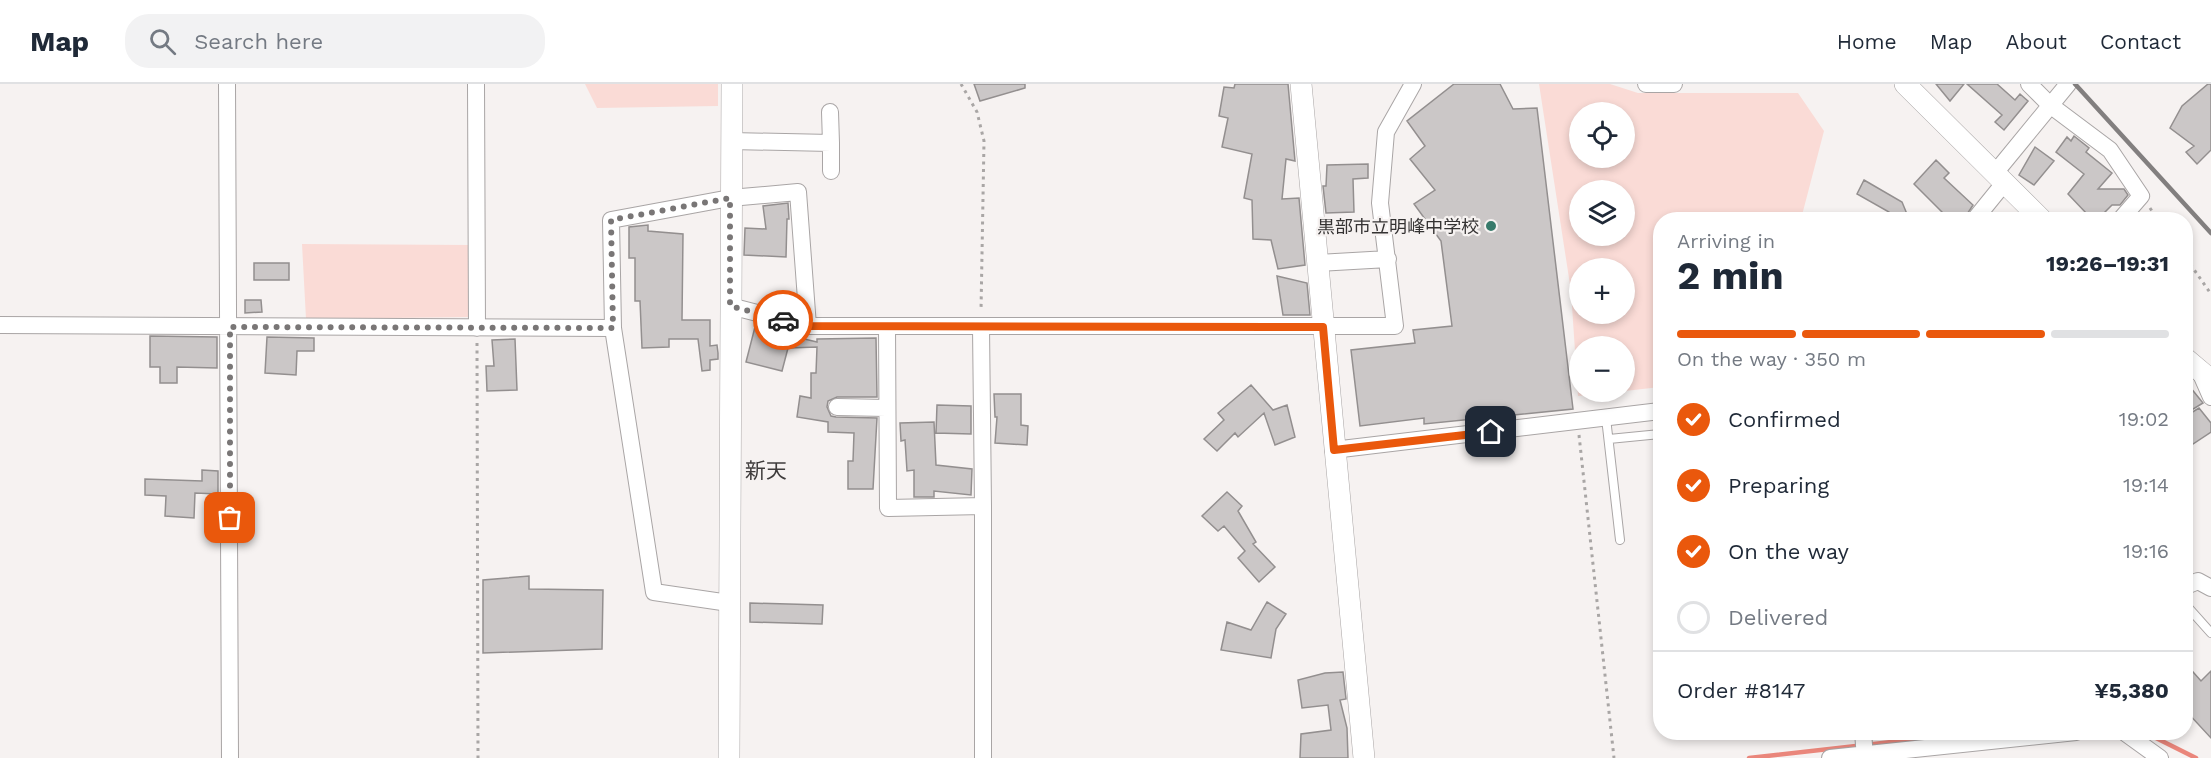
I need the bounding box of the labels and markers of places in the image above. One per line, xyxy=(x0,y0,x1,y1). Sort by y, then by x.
place label: 黒部市立明峰中学校 xyxy=(1317,216,1479,237)
marker: 黒部市立明峰中学校 xyxy=(1484,219,1498,233)
pin xyxy=(1465,406,1516,457)
pin xyxy=(204,492,255,543)

